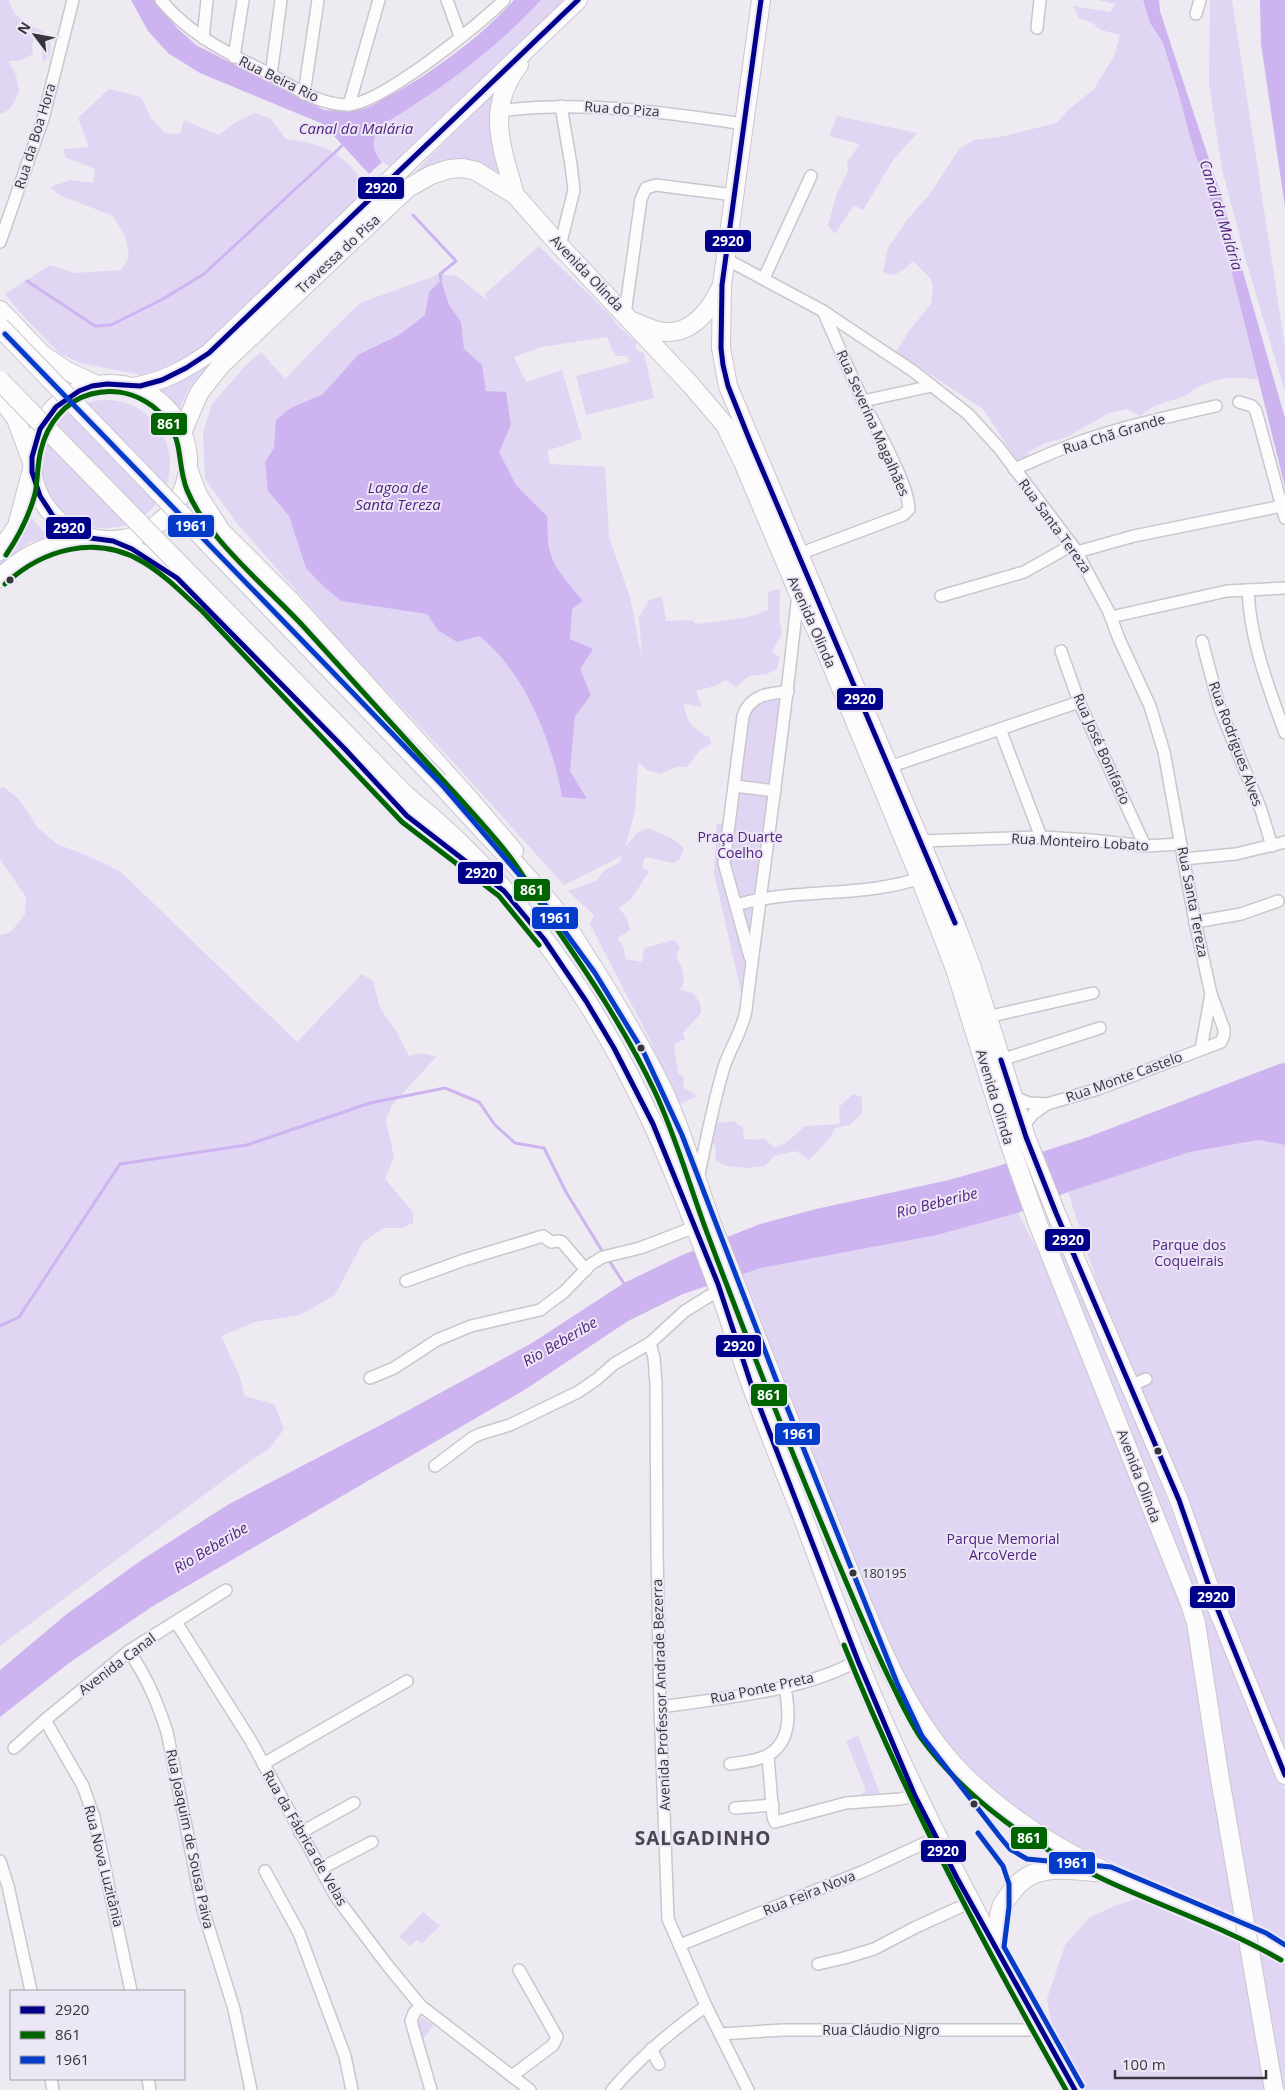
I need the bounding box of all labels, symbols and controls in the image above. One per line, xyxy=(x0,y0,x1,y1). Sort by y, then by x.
north arrow xyxy=(10,10,60,60)
text: N xyxy=(12,18,35,38)
street label: Rua Beira Rio xyxy=(236,51,322,106)
street label: Rua da Boa Hora xyxy=(9,81,60,191)
street label: Rua do Piza xyxy=(584,96,660,121)
water label: Canal da Malária xyxy=(299,118,414,138)
water label: Canal da Malária xyxy=(1196,157,1248,273)
line badge: 2920 xyxy=(357,176,405,200)
text: 2920 xyxy=(365,178,397,197)
street label: Travessa do Pisa xyxy=(292,210,384,297)
line badge: 2920 xyxy=(704,229,752,253)
street label: Avenida Olinda xyxy=(546,231,628,315)
text: 2920 xyxy=(712,231,744,250)
street label: Rua Severina Magalhães xyxy=(833,347,914,499)
street label: Rua Chã Grande xyxy=(1060,409,1168,458)
line badge: 861 xyxy=(150,412,188,436)
text: 861 xyxy=(157,414,181,433)
street label: Rua Santa Tereza xyxy=(1015,475,1096,577)
water label: Lagoa de Santa Tereza xyxy=(355,477,441,514)
line badge: 1961 xyxy=(167,514,215,538)
line badge: 2920 xyxy=(45,516,92,540)
text: 1961 xyxy=(175,516,207,535)
text: 2920 xyxy=(53,518,85,537)
street label: Avenida Olinda xyxy=(784,573,841,671)
unlabelled marker xyxy=(5,575,15,585)
street label: Rua Rodrigues Alves xyxy=(1205,679,1268,809)
line badge: 2920 xyxy=(836,687,884,711)
text: 2920 xyxy=(844,689,876,708)
street label: Rua José Bonifacio xyxy=(1069,690,1135,807)
park label: Praça Duarte Coelho xyxy=(697,827,783,862)
street label: Rua Monteiro Lobato xyxy=(1011,828,1149,855)
street label: Rua Santa Tereza xyxy=(1173,845,1214,959)
line badge: 2920 xyxy=(457,861,504,885)
text: 2920 xyxy=(465,863,497,882)
line badge: 861 xyxy=(513,878,551,902)
text: 861 xyxy=(520,880,544,899)
line badge: 1961 xyxy=(531,906,579,930)
text: 1961 xyxy=(539,908,571,927)
unlabelled marker xyxy=(636,1043,646,1053)
street label: Avenida Olinda xyxy=(972,1047,1019,1147)
street label: Rua Monte Castelo xyxy=(1063,1047,1185,1106)
water label: Rio Beberibe xyxy=(894,1182,980,1222)
line badge: 2920 xyxy=(1044,1228,1091,1252)
text: 2920 xyxy=(1052,1230,1084,1249)
park label: Parque dos Coqueirais xyxy=(1152,1235,1226,1270)
water label: Rio Beberibe xyxy=(518,1311,601,1371)
line badge: 2920 xyxy=(715,1334,762,1358)
text: 2920 xyxy=(723,1336,755,1355)
line badge: 861 xyxy=(750,1383,788,1407)
text: 861 xyxy=(757,1385,781,1404)
line badge: 1961 xyxy=(774,1422,821,1446)
text: 1961 xyxy=(782,1424,814,1443)
street label: Avenida Olinda xyxy=(1113,1426,1166,1525)
unlabelled marker xyxy=(1153,1446,1163,1456)
water label: Rio Beberibe xyxy=(170,1517,252,1577)
park label: Parque Memorial ArcoVerde xyxy=(947,1529,1059,1564)
place label: 180195 xyxy=(862,1564,907,1582)
marker: 180195 xyxy=(848,1568,858,1578)
street label: Avenida Professor Andrade Bezerra xyxy=(647,1579,674,1811)
line badge: 2920 xyxy=(1189,1585,1236,1609)
text: 2920 xyxy=(1197,1587,1229,1606)
street label: Avenida Canal xyxy=(74,1628,159,1699)
street label: Rua Ponte Preta xyxy=(708,1667,815,1708)
street label: Rua Joaquim de Sousa Paiva xyxy=(162,1747,219,1930)
street label: Rua da Fábrica de Velas xyxy=(259,1766,352,1909)
unlabelled marker xyxy=(969,1799,979,1809)
street label: Rua Nova Luzitânia xyxy=(80,1803,129,1929)
district label: SALGADINHO xyxy=(635,1825,771,1851)
line badge: 861 xyxy=(1010,1826,1048,1850)
text: 861 xyxy=(1017,1828,1041,1847)
line badge: 2920 xyxy=(920,1839,967,1863)
text: 2920 xyxy=(927,1841,959,1860)
line badge: 1961 xyxy=(1048,1851,1096,1875)
text: 1961 xyxy=(1056,1853,1088,1872)
street label: Rua Feira Nova xyxy=(760,1865,858,1920)
legend xyxy=(10,1990,185,2080)
text: 2920 xyxy=(55,1999,89,2019)
street label: Rua Cláudio Nigro xyxy=(822,2020,940,2039)
text: 861 xyxy=(55,2024,81,2044)
scale bar xyxy=(1115,2048,1266,2080)
text: 1961 xyxy=(55,2049,89,2069)
text: 100 m xyxy=(1122,2054,1166,2074)

